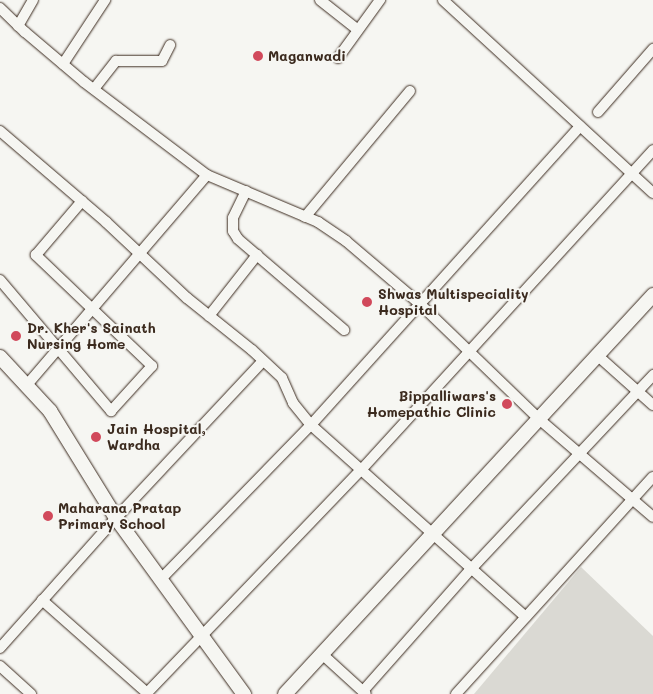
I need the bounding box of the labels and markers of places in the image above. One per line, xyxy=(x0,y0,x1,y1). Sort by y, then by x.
place label: Maganwadi xyxy=(268,48,346,64)
marker: Maganwadi xyxy=(252,50,264,62)
place label: Shwas Multispeciality Hospital xyxy=(378,286,529,318)
marker: Shwas Multispeciality Hospital xyxy=(360,295,374,309)
place label: Dr. Kher's Sainath Nursing Home xyxy=(27,320,156,352)
marker: Dr. Kher's Sainath Nursing Home xyxy=(9,329,23,343)
place label: Bippalliwars's Homepathic Clinic xyxy=(367,388,496,421)
marker: Bippalliwars's Homepathic Clinic xyxy=(500,397,514,411)
place label: Jain Hospital, Wardha xyxy=(107,421,206,454)
marker: Jain Hospital, Wardha xyxy=(89,430,103,444)
place label: Maharana Pratap Primary School xyxy=(58,500,181,532)
marker: Maharana Pratap Primary School xyxy=(42,510,54,522)

